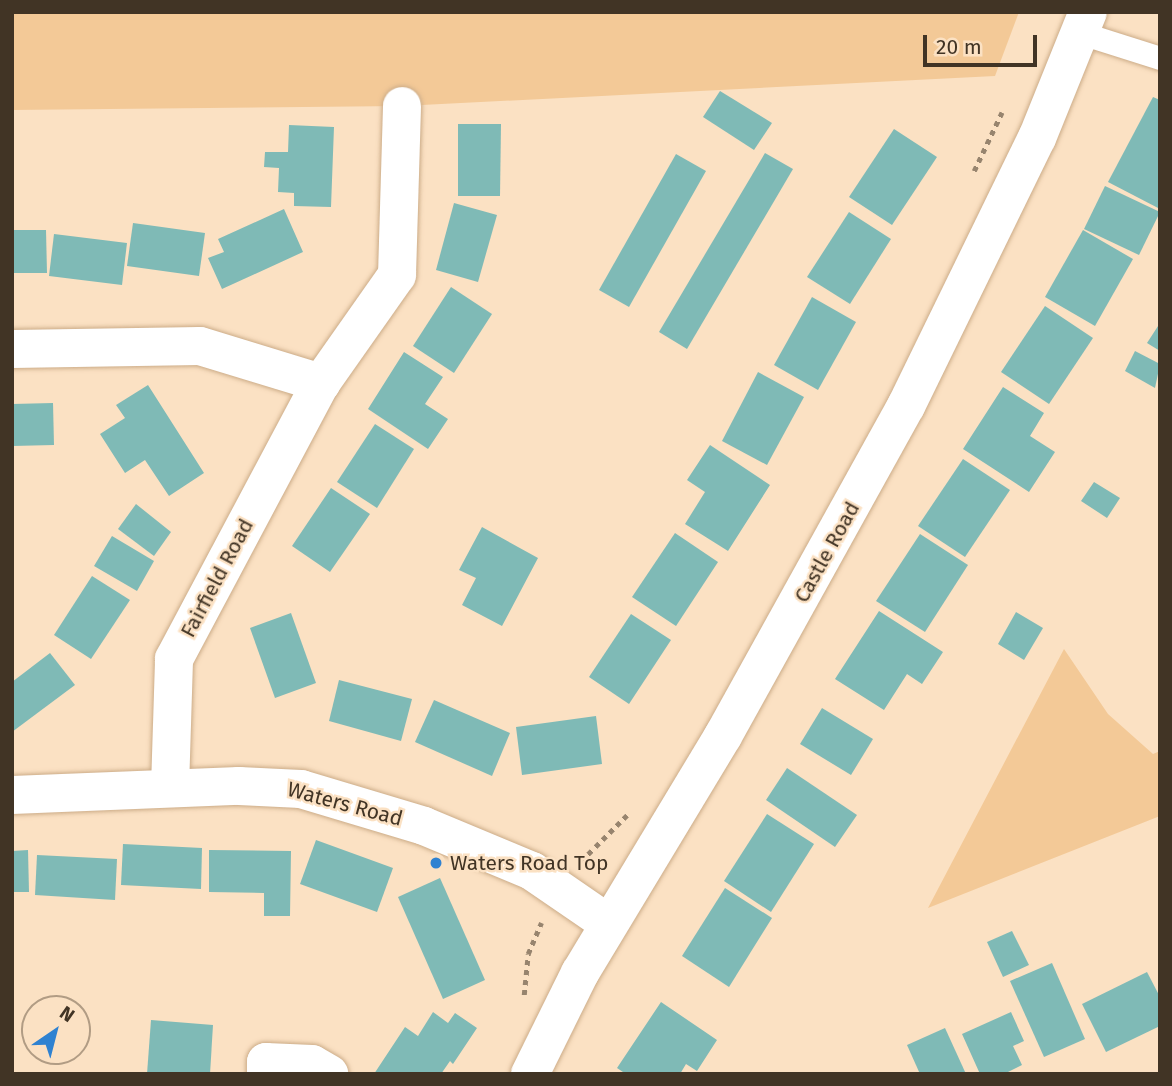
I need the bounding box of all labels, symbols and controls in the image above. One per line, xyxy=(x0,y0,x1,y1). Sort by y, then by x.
scale bar xyxy=(927,21,1041,65)
text: 20 m xyxy=(936,34,982,60)
street label: Castle Road xyxy=(789,497,865,607)
street label: Fairfield Road xyxy=(175,514,259,642)
street label: Waters Road xyxy=(285,777,405,831)
place label: Waters Road Top xyxy=(450,850,608,876)
marker: Waters Road Top xyxy=(428,855,444,871)
north arrow xyxy=(21,995,91,1065)
text: N xyxy=(55,1001,79,1027)

